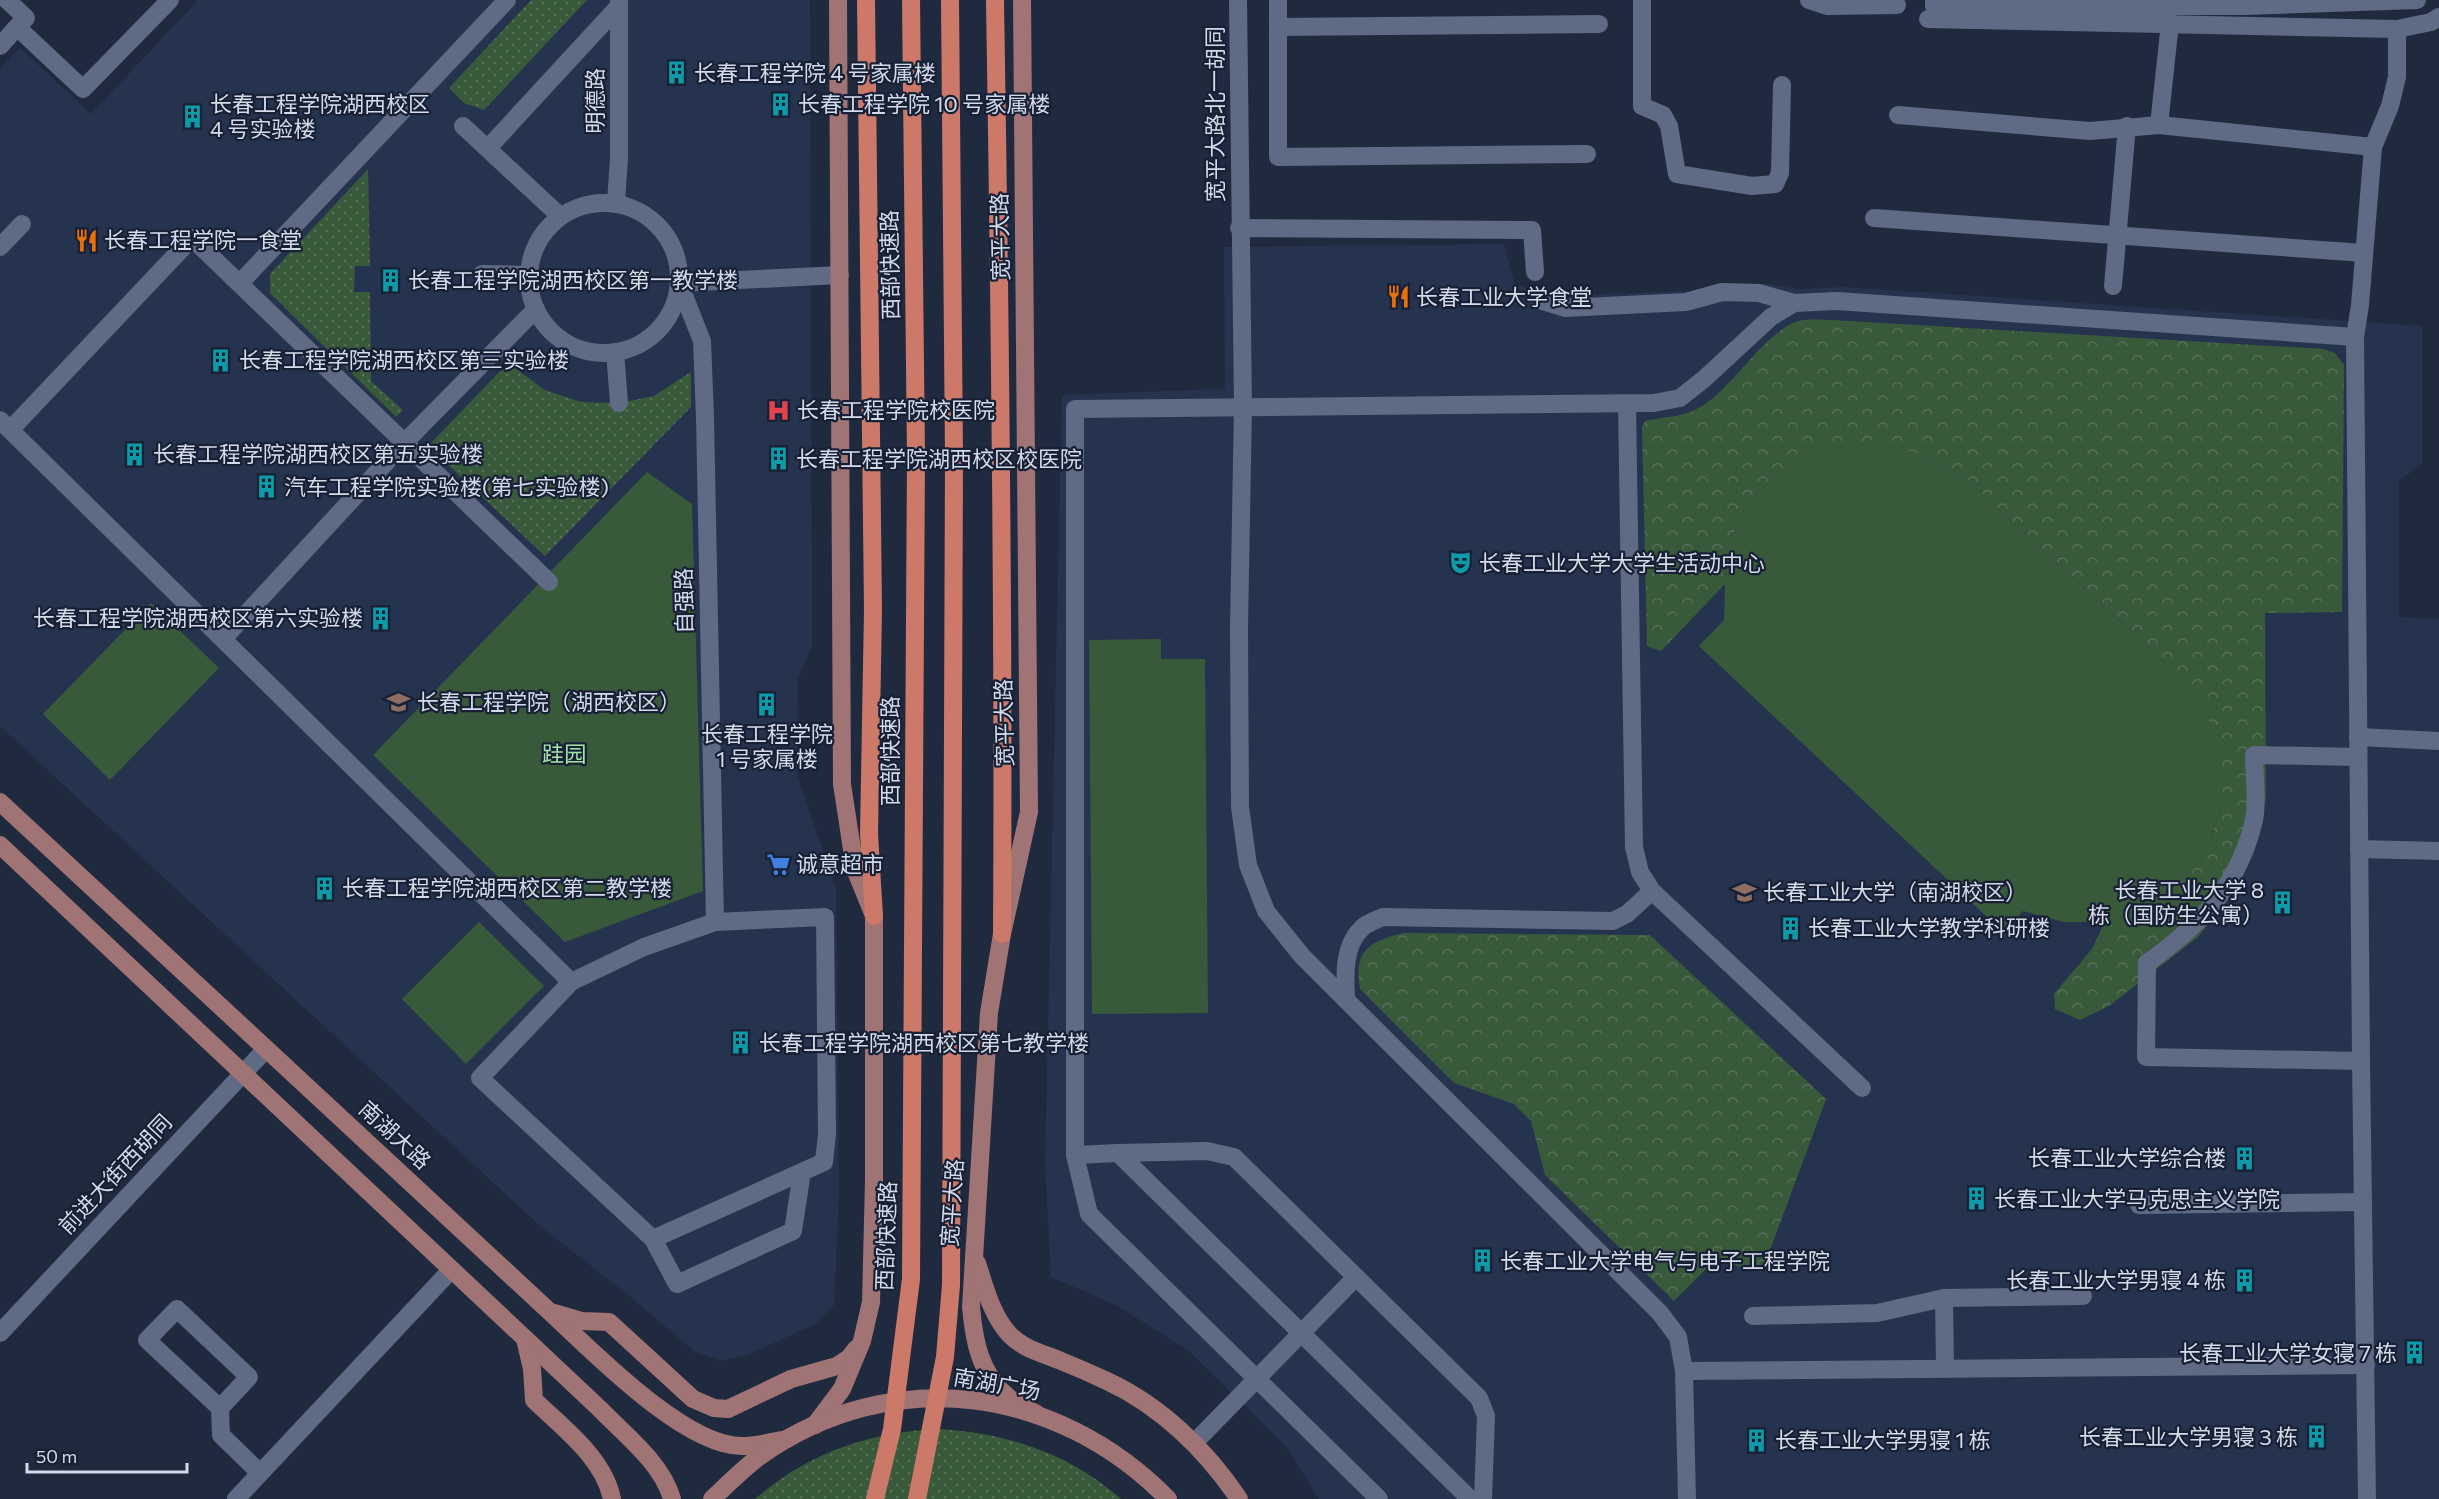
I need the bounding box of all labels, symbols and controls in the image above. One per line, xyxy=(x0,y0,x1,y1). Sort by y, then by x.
street label: 宽平大路北一胡同 xyxy=(1201,26,1228,202)
place label: 长春工程学院 4 号家属楼 xyxy=(694,59,936,86)
building icon: 长春工程学院 4 号家属楼 xyxy=(663,60,689,86)
street label: 明德路 xyxy=(581,68,608,134)
place label: 长春工程学院湖西校区 4 号实验楼 xyxy=(210,90,430,142)
place label: 长春工程学院 10 号家属楼 xyxy=(798,90,1050,117)
building icon: 长春工程学院 10 号家属楼 xyxy=(767,91,793,117)
building icon: 长春工程学院湖西校区 4 号实验楼 xyxy=(179,104,205,130)
street label: 宽平大路 xyxy=(985,193,1014,281)
street label: 西部快速路 xyxy=(875,210,904,320)
place label: 长春工程学院一食堂 xyxy=(104,226,302,253)
restaurant icon: 长春工程学院一食堂 xyxy=(73,227,99,253)
place label: 长春工程学院湖西校区第一教学楼 xyxy=(408,266,738,293)
building icon: 长春工程学院湖西校区第一教学楼 xyxy=(377,267,403,293)
place label: 长春工业大学食堂 xyxy=(1416,283,1592,310)
restaurant icon: 长春工业大学食堂 xyxy=(1385,284,1411,310)
place label: 长春工程学院湖西校区第三实验楼 xyxy=(239,346,569,373)
building icon: 长春工程学院湖西校区第三实验楼 xyxy=(208,347,234,373)
place label: 长春工程学院校医院 xyxy=(797,396,995,423)
hospital icon: 长春工程学院校医院 xyxy=(766,397,792,423)
place label: 长春工程学院湖西校区第五实验楼 xyxy=(153,440,483,467)
building icon: 长春工程学院湖西校区第五实验楼 xyxy=(122,441,148,467)
place label: 长春工程学院湖西校区校医院 xyxy=(796,445,1082,472)
building icon: 长春工程学院湖西校区校医院 xyxy=(765,446,791,472)
place label: 汽车工程学院实验楼(第七实验楼) xyxy=(284,473,609,500)
building icon: 汽车工程学院实验楼(第七实验楼) xyxy=(253,474,279,500)
place label: 长春工业大学大学生活动中心 xyxy=(1479,549,1765,576)
theatre icon: 长春工业大学大学生活动中心 xyxy=(1448,550,1474,576)
street label: 自强路 xyxy=(669,568,698,634)
place label: 长春工程学院湖西校区第六实验楼 xyxy=(33,604,363,631)
building icon: 长春工程学院湖西校区第六实验楼 xyxy=(368,605,394,631)
street label: 宽平大路 xyxy=(989,679,1018,767)
place label: 长春工程学院（湖西校区） xyxy=(417,688,681,715)
school or university icon: 长春工程学院（湖西校区） xyxy=(386,689,412,715)
building icon: 长春工程学院 1 号家属楼 xyxy=(754,692,780,718)
street label: 西部快速路 xyxy=(876,696,903,806)
place label: 长春工程学院 1 号家属楼 xyxy=(701,720,833,772)
park label: 跬园 xyxy=(542,740,586,767)
place label: 诚意超市 xyxy=(796,850,884,877)
supermarket icon: 诚意超市 xyxy=(765,851,791,877)
place label: 长春工程学院湖西校区第二教学楼 xyxy=(342,874,672,901)
building icon: 长春工程学院湖西校区第二教学楼 xyxy=(311,875,337,901)
place label: 长春工业大学 8 栋（国防生公寓） xyxy=(2088,876,2264,928)
place label: 长春工业大学（南湖校区） xyxy=(1763,878,2027,905)
school or university icon: 长春工业大学（南湖校区） xyxy=(1732,879,1758,905)
building icon: 长春工业大学 8 栋（国防生公寓） xyxy=(2269,890,2295,916)
place label: 长春工业大学教学科研楼 xyxy=(1808,914,2050,941)
building icon: 长春工业大学教学科研楼 xyxy=(1777,915,1803,941)
place label: 长春工程学院湖西校区第七教学楼 xyxy=(759,1029,1089,1056)
building icon: 长春工程学院湖西校区第七教学楼 xyxy=(728,1030,754,1056)
street label: 南湖大路 xyxy=(354,1095,437,1175)
street label: 前进大街西胡同 xyxy=(52,1108,177,1239)
place label: 长春工业大学综合楼 xyxy=(2028,1144,2226,1171)
building icon: 长春工业大学综合楼 xyxy=(2231,1145,2257,1171)
street label: 宽平大路 xyxy=(935,1158,968,1248)
street label: 西部快速路 xyxy=(870,1181,901,1291)
place label: 长春工业大学马克思主义学院 xyxy=(1994,1185,2280,1212)
building icon: 长春工业大学马克思主义学院 xyxy=(1963,1186,1989,1212)
place label: 长春工业大学电气与电子工程学院 xyxy=(1500,1247,1830,1274)
building icon: 长春工业大学电气与电子工程学院 xyxy=(1469,1248,1495,1274)
place label: 长春工业大学男寝 4 栋 xyxy=(2006,1266,2226,1293)
building icon: 长春工业大学男寝 4 栋 xyxy=(2231,1267,2257,1293)
place label: 长春工业大学女寝 7 栋 xyxy=(2179,1339,2397,1366)
building icon: 长春工业大学女寝 7 栋 xyxy=(2402,1340,2428,1366)
street label: 南湖广场 xyxy=(951,1363,1043,1404)
place label: 长春工业大学男寝 3 栋 xyxy=(2079,1423,2298,1450)
building icon: 长春工业大学男寝 3 栋 xyxy=(2303,1424,2329,1450)
place label: 长春工业大学男寝 1 栋 xyxy=(1775,1426,1991,1453)
building icon: 长春工业大学男寝 1 栋 xyxy=(1744,1427,1770,1453)
scale bar xyxy=(27,1436,188,1474)
text: 50 m xyxy=(36,1445,77,1467)

